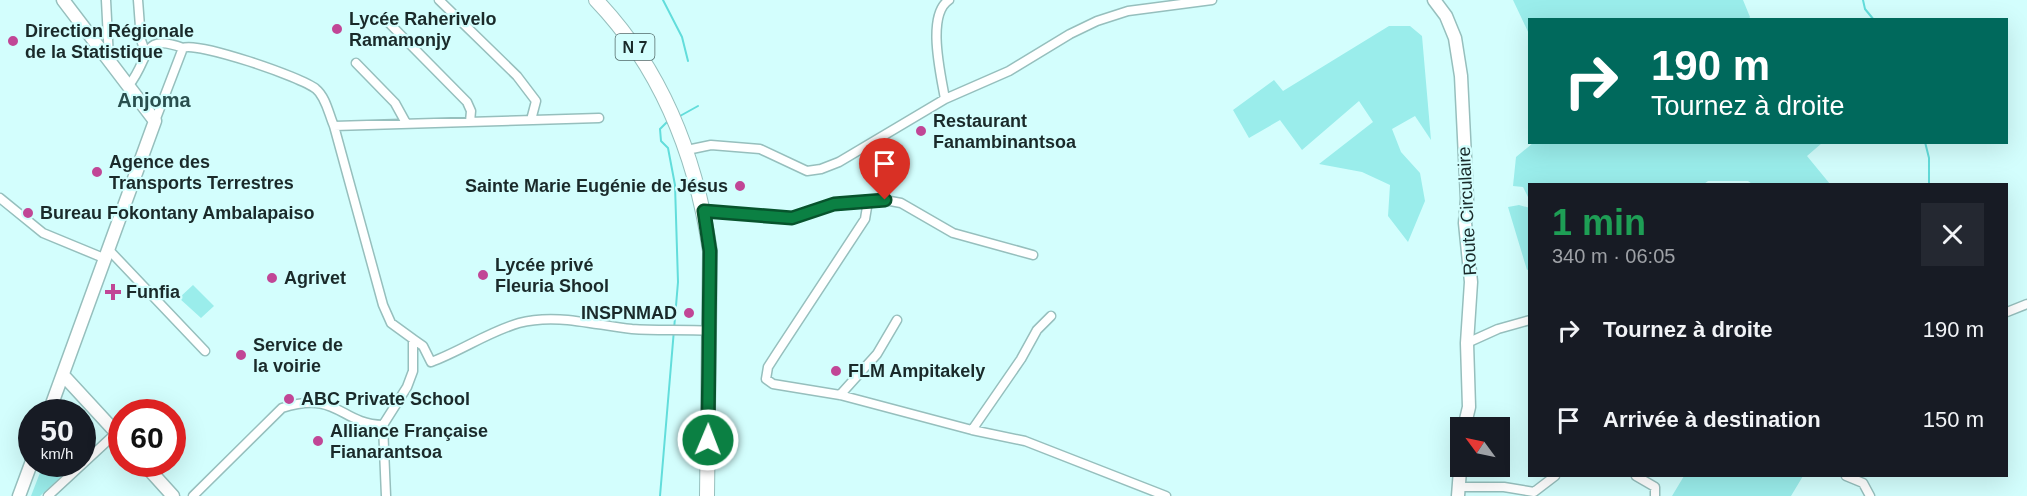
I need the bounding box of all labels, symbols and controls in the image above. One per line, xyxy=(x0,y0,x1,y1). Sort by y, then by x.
place label: Lycée Raherivelo Ramamonjy xyxy=(349,9,496,50)
place label: Direction Régionale de la Statistique xyxy=(25,21,194,62)
marker: Lycée Raherivelo Ramamonjy xyxy=(330,22,344,36)
marker: Direction Régionale de la Statistique xyxy=(6,34,20,48)
road number: N 7 xyxy=(616,34,654,60)
icon: right xyxy=(1552,42,1630,120)
text: 190 m xyxy=(1651,42,1770,89)
district label: Anjoma xyxy=(117,89,192,111)
text: Tournez à droite xyxy=(1651,91,1845,121)
place label: Restaurant Fanambinantsoa xyxy=(933,111,1077,152)
marker: Restaurant Fanambinantsoa xyxy=(914,124,928,138)
pin xyxy=(859,138,910,200)
street label: Route Circulaire xyxy=(1454,146,1480,276)
icon: arrive xyxy=(868,147,901,180)
place label: Agence des Transports Terrestres xyxy=(109,152,294,193)
marker: Agence des Transports Terrestres xyxy=(90,165,104,179)
place label: Sainte Marie Eugénie de Jésus xyxy=(465,176,728,196)
marker: Sainte Marie Eugénie de Jésus xyxy=(733,179,747,193)
text: 1 min xyxy=(1552,202,1646,243)
place label: Bureau Fokontany Ambalapaiso xyxy=(40,203,314,223)
button: close xyxy=(1921,203,1984,266)
marker: Bureau Fokontany Ambalapaiso xyxy=(21,206,35,220)
text: 340 m · 06:05 xyxy=(1552,245,1675,267)
place label: Lycée privé Fleuria Shool xyxy=(495,255,609,296)
place label: Agrivet xyxy=(284,268,346,288)
marker: Lycée privé Fleuria Shool xyxy=(476,268,490,282)
marker: Agrivet xyxy=(265,271,279,285)
place label: Funfia xyxy=(126,282,181,302)
marker: Funfia xyxy=(104,283,122,301)
place label: INSPNMAD xyxy=(581,303,677,323)
marker: INSPNMAD xyxy=(682,306,696,320)
icon: right xyxy=(1552,314,1585,347)
text: Tournez à droite xyxy=(1603,317,1773,342)
text: 190 m xyxy=(1923,317,1984,342)
place label: Service de la voirie xyxy=(253,335,343,376)
marker: Service de la voirie xyxy=(234,348,248,362)
place label: FLM Ampitakely xyxy=(848,361,985,381)
marker: FLM Ampitakely xyxy=(829,364,843,378)
place label: ABC Private School xyxy=(301,389,470,409)
marker: ABC Private School xyxy=(282,392,296,406)
speed limit sign: 60 xyxy=(108,399,186,477)
icon: arrive xyxy=(1552,404,1585,437)
text: Arrivée à destination xyxy=(1603,407,1821,432)
text: 150 m xyxy=(1923,407,1984,432)
position arrow xyxy=(676,408,740,472)
text: 50 xyxy=(40,414,74,447)
north arrow xyxy=(1450,417,1510,477)
map controls xyxy=(1450,417,1510,477)
place label: Alliance Française Fianarantsoa xyxy=(330,421,488,462)
marker: Alliance Française Fianarantsoa xyxy=(311,434,325,448)
text: km/h xyxy=(41,445,73,462)

